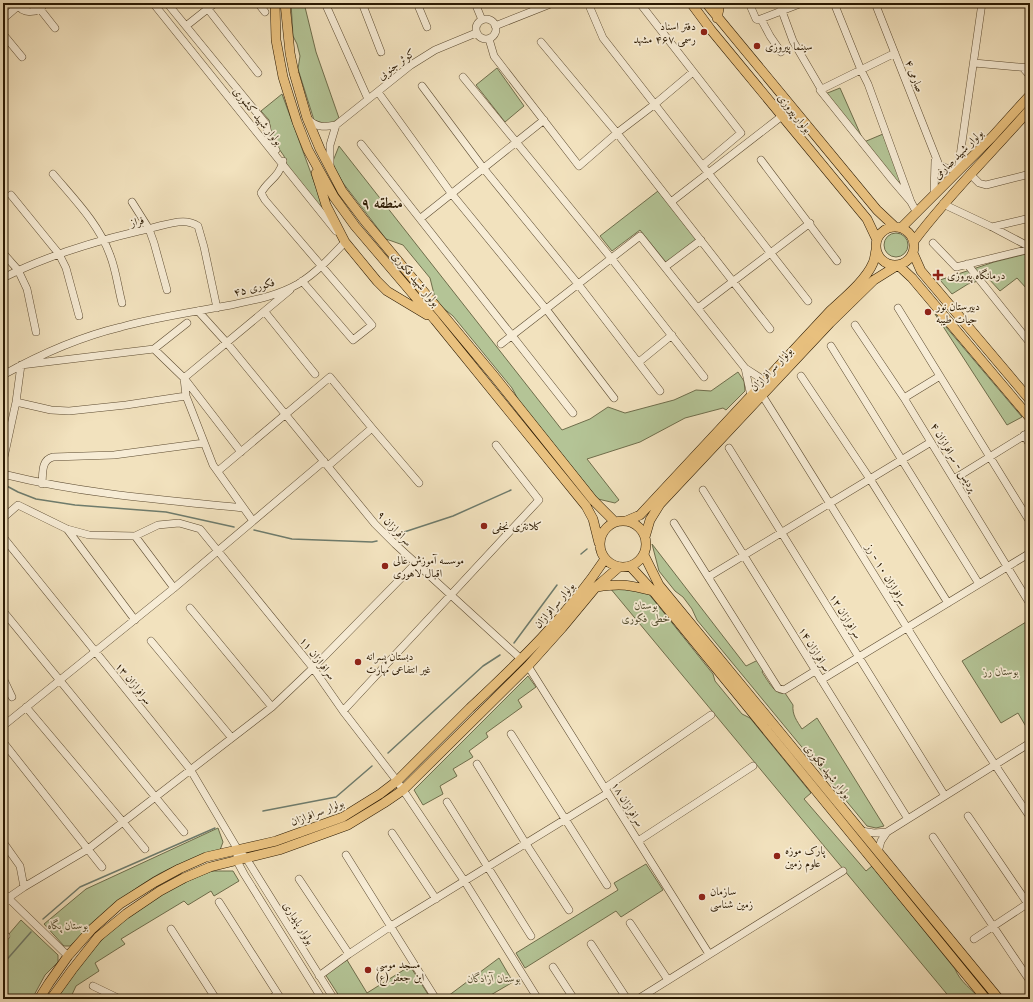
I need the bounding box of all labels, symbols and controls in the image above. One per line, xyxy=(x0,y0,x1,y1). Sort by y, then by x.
place label: دفتر اسناد رسمی ۴۶۷ مشهد xyxy=(634,19,696,48)
marker: دفتر اسناد رسمی ۴۶۷ مشهد xyxy=(699,27,709,37)
place label: سینما پیروزی xyxy=(765,39,812,54)
marker: سینما پیروزی xyxy=(752,41,762,51)
street label: کوثر جنوبی xyxy=(374,45,418,83)
street label: صارمی ۴ xyxy=(902,58,928,94)
street label: بولوار شهید کشوری xyxy=(229,84,286,149)
street label: بولوار پیروزی xyxy=(774,90,815,136)
street label: بولوار شهید صارمی xyxy=(930,126,987,183)
district label: منطقه ۹ xyxy=(361,193,403,212)
street label: فراز xyxy=(128,213,146,231)
street label: بولوار شهید فکوری xyxy=(388,249,443,310)
place label: درمانگاه پیروزی xyxy=(947,268,1005,283)
marker: درمانگاه پیروزی xyxy=(932,269,944,281)
street label: فکوری ۴۵ xyxy=(232,275,276,299)
place label: دبیرستان نور حیات طیبه xyxy=(935,299,980,326)
marker: دبیرستان نور حیات طیبه xyxy=(923,307,933,317)
street label: بولوار سرافرازان xyxy=(747,344,796,395)
street label: پردیس - سرافرازان ۴ xyxy=(927,420,981,496)
street label: سرافرازان ۹ xyxy=(374,507,415,550)
place label: کلانتری نجفی xyxy=(492,519,542,535)
marker: کلانتری نجفی xyxy=(479,521,489,531)
street label: سرافرازان ۱۰ - رز xyxy=(862,540,911,609)
place label: موسسه آموزش عالی اقبال لاهوری xyxy=(393,553,464,580)
marker: موسسه آموزش عالی اقبال لاهوری xyxy=(380,561,390,571)
street label: بولوار سرافرازان xyxy=(531,579,578,632)
street label: سرافرازان ۱۲ xyxy=(826,591,865,642)
park label: بوستان خطی فکوری xyxy=(621,598,671,627)
street label: سرافرازان ۱۴ xyxy=(795,624,834,675)
street label: سرافرازان ۱۱ xyxy=(296,634,339,683)
place label: دبستان پسرانه غیر انتفاعی مهارت xyxy=(366,649,431,677)
marker: دبستان پسرانه غیر انتفاعی مهارت xyxy=(353,657,363,667)
street label: سرافرازان ۱۳ xyxy=(112,659,155,708)
park label: بوستان رز xyxy=(982,664,1019,678)
street label: بولوار شهید فکوری xyxy=(801,740,855,802)
street label: سرافرازان ۱۸ xyxy=(608,779,647,830)
street label: بولوار سرافرازان xyxy=(288,795,346,830)
place label: پارک موزه علوم زمین xyxy=(785,843,826,873)
marker: پارک موزه علوم زمین xyxy=(772,851,782,861)
place label: سازمان زمین شناسی xyxy=(710,884,753,912)
marker: سازمان زمین شناسی xyxy=(697,892,707,902)
street label: بولوار پایداری xyxy=(279,899,318,948)
park label: بوستان پگاه xyxy=(48,918,88,933)
place label: مسجد موسی ابن جعفر (ع) xyxy=(376,957,424,987)
marker: مسجد موسی ابن جعفر (ع) xyxy=(363,965,373,975)
park label: بوستان آزادگان xyxy=(467,971,521,985)

